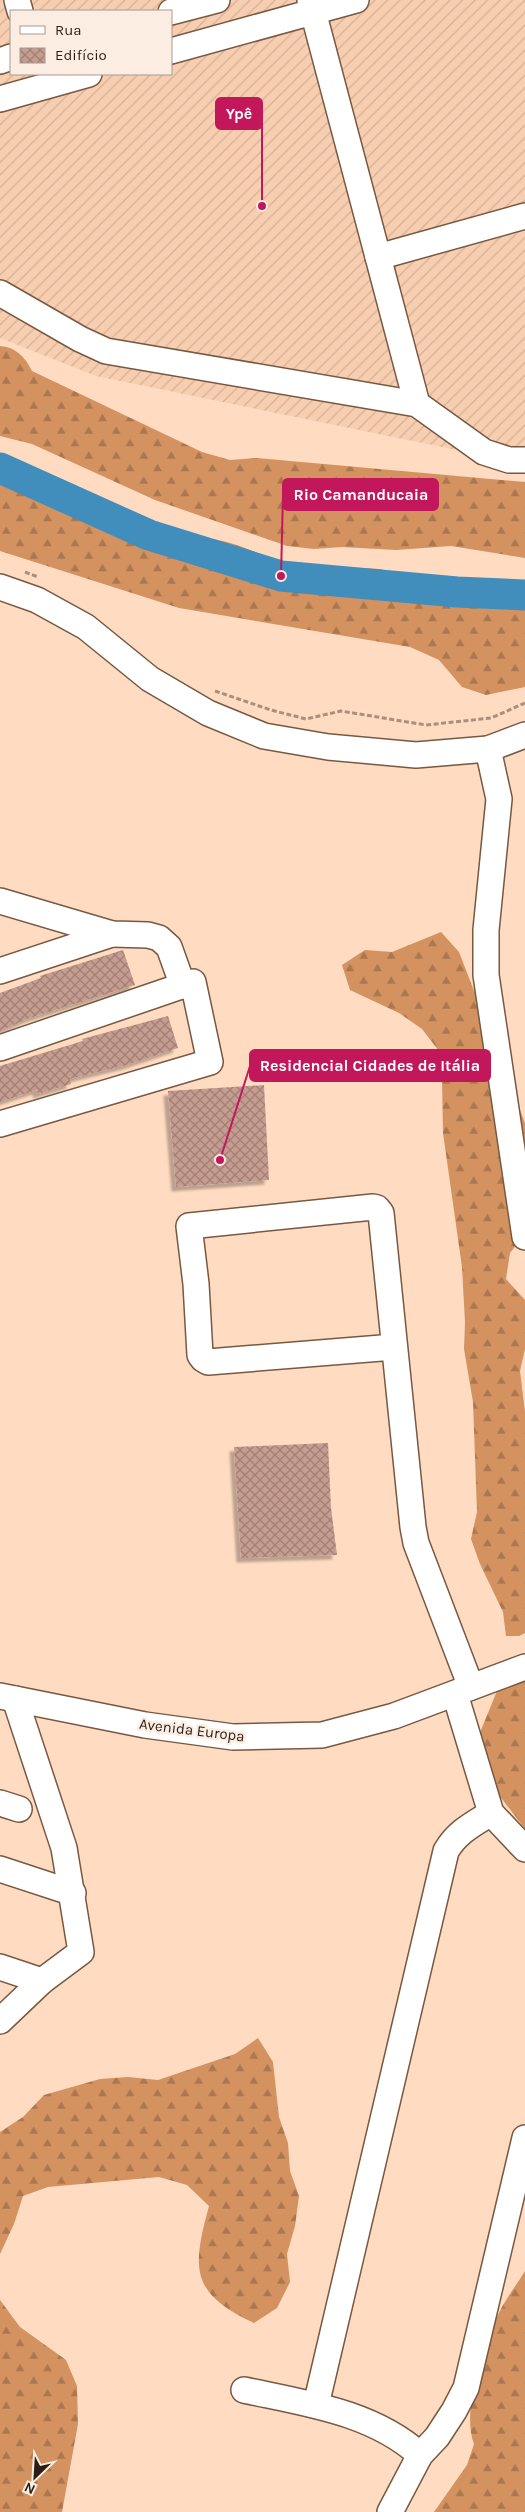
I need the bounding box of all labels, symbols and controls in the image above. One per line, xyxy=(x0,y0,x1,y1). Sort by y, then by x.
legend xyxy=(10,10,172,75)
text: Rua xyxy=(55,21,82,39)
text: Edifício xyxy=(55,46,107,64)
callout: Ypê xyxy=(216,98,262,129)
text: Ypê xyxy=(226,104,252,123)
callout: Rio Camanducaia xyxy=(283,479,438,510)
text: Rio Camanducaia xyxy=(294,485,428,504)
callout: Residencial Cidades de Itália xyxy=(250,1050,490,1081)
text: Residencial Cidades de Itália xyxy=(260,1056,480,1075)
street label: Avenida Europa xyxy=(138,1715,246,1745)
north arrow xyxy=(10,2452,60,2502)
text: N xyxy=(22,2479,38,2498)

